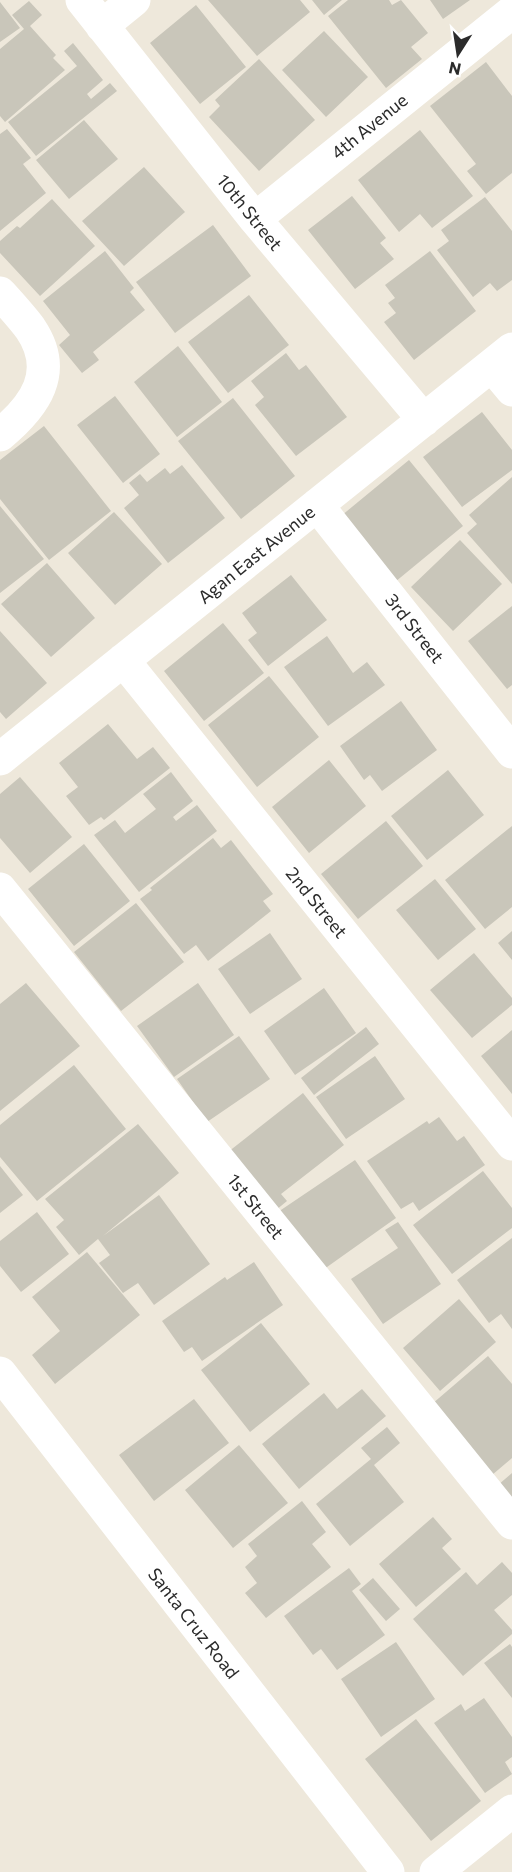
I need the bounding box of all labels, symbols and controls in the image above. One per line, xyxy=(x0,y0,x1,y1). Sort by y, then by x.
north arrow xyxy=(428,24,488,84)
text: N xyxy=(447,59,463,80)
street label: 4th Avenue xyxy=(326,89,412,163)
street label: 10th Street xyxy=(213,170,287,254)
street label: Agan East Avenue xyxy=(193,500,319,608)
street label: 3rd Street xyxy=(381,589,449,667)
street label: 2nd Street xyxy=(282,862,352,942)
street label: 1st Street xyxy=(223,1169,289,1243)
street label: Santa Cruz Road xyxy=(144,1563,244,1683)

